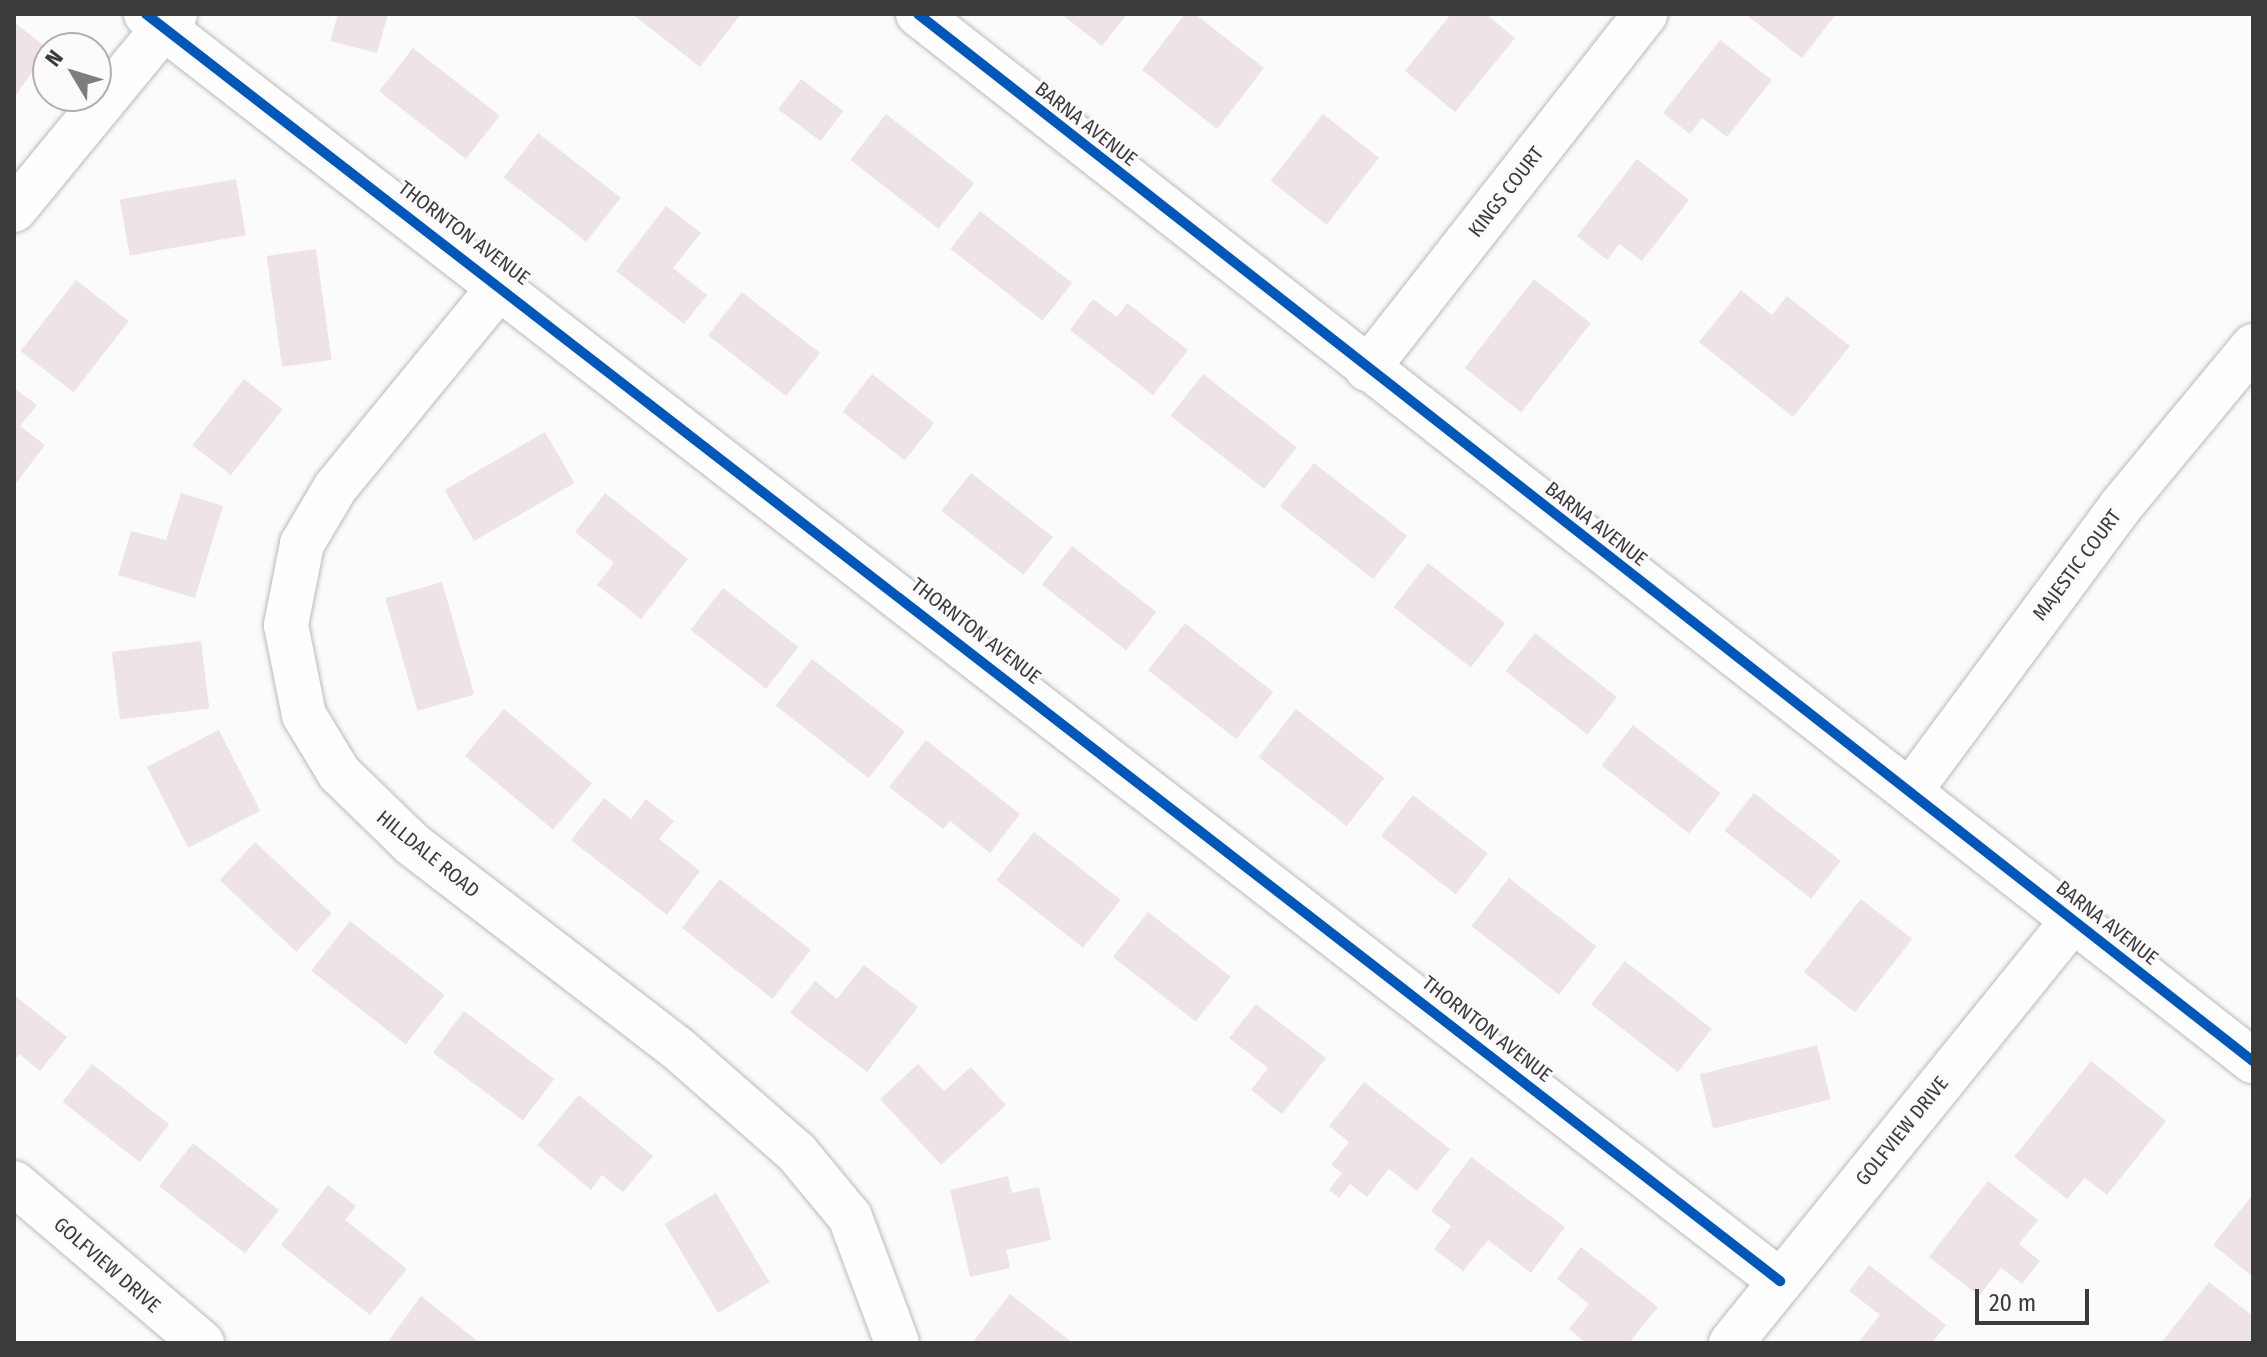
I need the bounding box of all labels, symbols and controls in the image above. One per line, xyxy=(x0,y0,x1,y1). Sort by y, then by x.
north arrow xyxy=(32,32,112,112)
text: N xyxy=(40,45,69,72)
street label: BARNA AVENUE xyxy=(1030,77,1142,171)
street label: KINGS COURT xyxy=(1463,142,1549,242)
street label: THORNTON AVENUE xyxy=(394,176,534,290)
street label: BARNA AVENUE xyxy=(1540,477,1652,571)
street label: MAJESTIC COURT xyxy=(2028,505,2126,625)
street label: THORNTON AVENUE xyxy=(906,573,1046,689)
street label: HILLDALE ROAD xyxy=(372,805,484,903)
street label: BARNA AVENUE xyxy=(2051,876,2163,970)
street label: THORNTON AVENUE xyxy=(1417,971,1557,1087)
street label: GOLFVIEW DRIVE xyxy=(1851,1072,1953,1190)
street label: GOLFVIEW DRIVE xyxy=(49,1212,165,1318)
scale bar xyxy=(1979,1273,2093,1323)
text: 20 m xyxy=(1989,1289,2036,1317)

